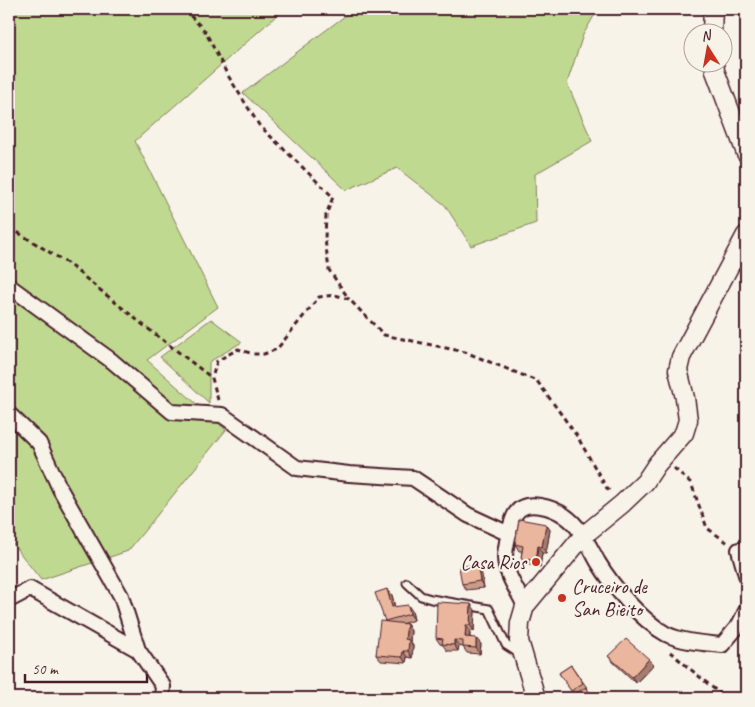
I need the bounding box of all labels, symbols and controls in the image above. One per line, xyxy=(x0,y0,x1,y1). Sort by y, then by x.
north arrow xyxy=(682,22,732,72)
text: N xyxy=(700,26,714,45)
place label: Casa Rios xyxy=(461,550,528,575)
marker: Casa Rios xyxy=(530,556,542,568)
place label: Cruceiro de San Bieito xyxy=(572,574,648,622)
marker: Cruceiro de San Bieito xyxy=(556,592,568,604)
scale bar xyxy=(25,652,148,684)
text: 50 m xyxy=(32,660,59,679)

